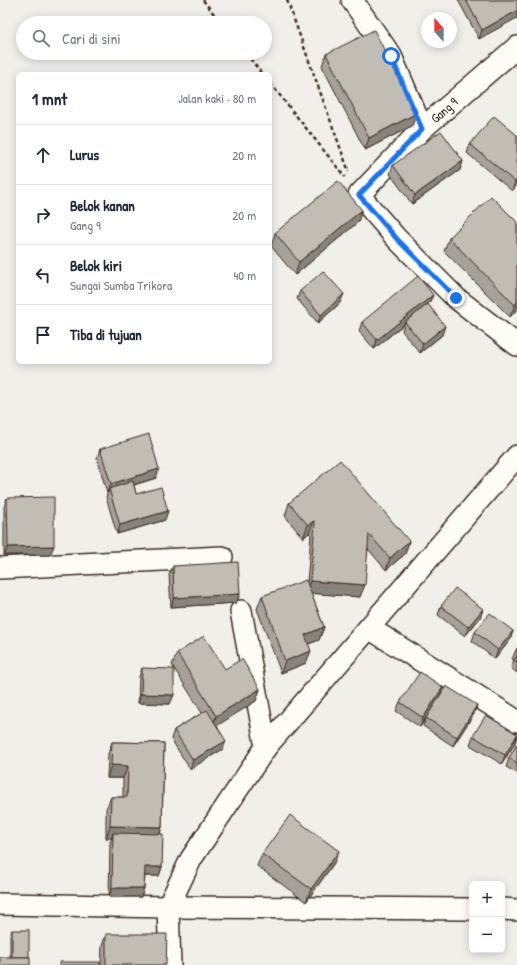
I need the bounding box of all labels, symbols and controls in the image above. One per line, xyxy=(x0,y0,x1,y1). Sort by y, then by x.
north arrow xyxy=(421,12,457,48)
search box xyxy=(16,16,272,60)
icon: search xyxy=(30,27,52,49)
text: Cari di sini xyxy=(62,28,121,49)
route start xyxy=(382,47,400,65)
text: 1 mnt xyxy=(32,87,67,110)
text: Jalan kaki · 80 m xyxy=(178,89,256,107)
street label: Gang 9 xyxy=(426,93,462,127)
icon: ahead xyxy=(32,144,54,166)
text: Lurus xyxy=(70,144,99,165)
text: 20 m xyxy=(232,146,256,164)
text: Belok kanan xyxy=(70,195,135,216)
icon: right xyxy=(32,204,54,226)
text: 20 m xyxy=(232,206,256,224)
text: Gang 9 xyxy=(70,216,101,234)
text: Belok kiri xyxy=(70,255,122,276)
icon: left xyxy=(32,264,54,286)
text: 40 m xyxy=(233,266,256,284)
text: Sungai Sumba Trikora xyxy=(70,276,172,294)
route end xyxy=(447,289,465,307)
icon: arrive xyxy=(32,324,54,346)
text: Tiba di tujuan xyxy=(70,324,142,345)
map controls xyxy=(469,881,505,953)
button: + xyxy=(469,881,505,917)
button: − xyxy=(469,917,505,953)

